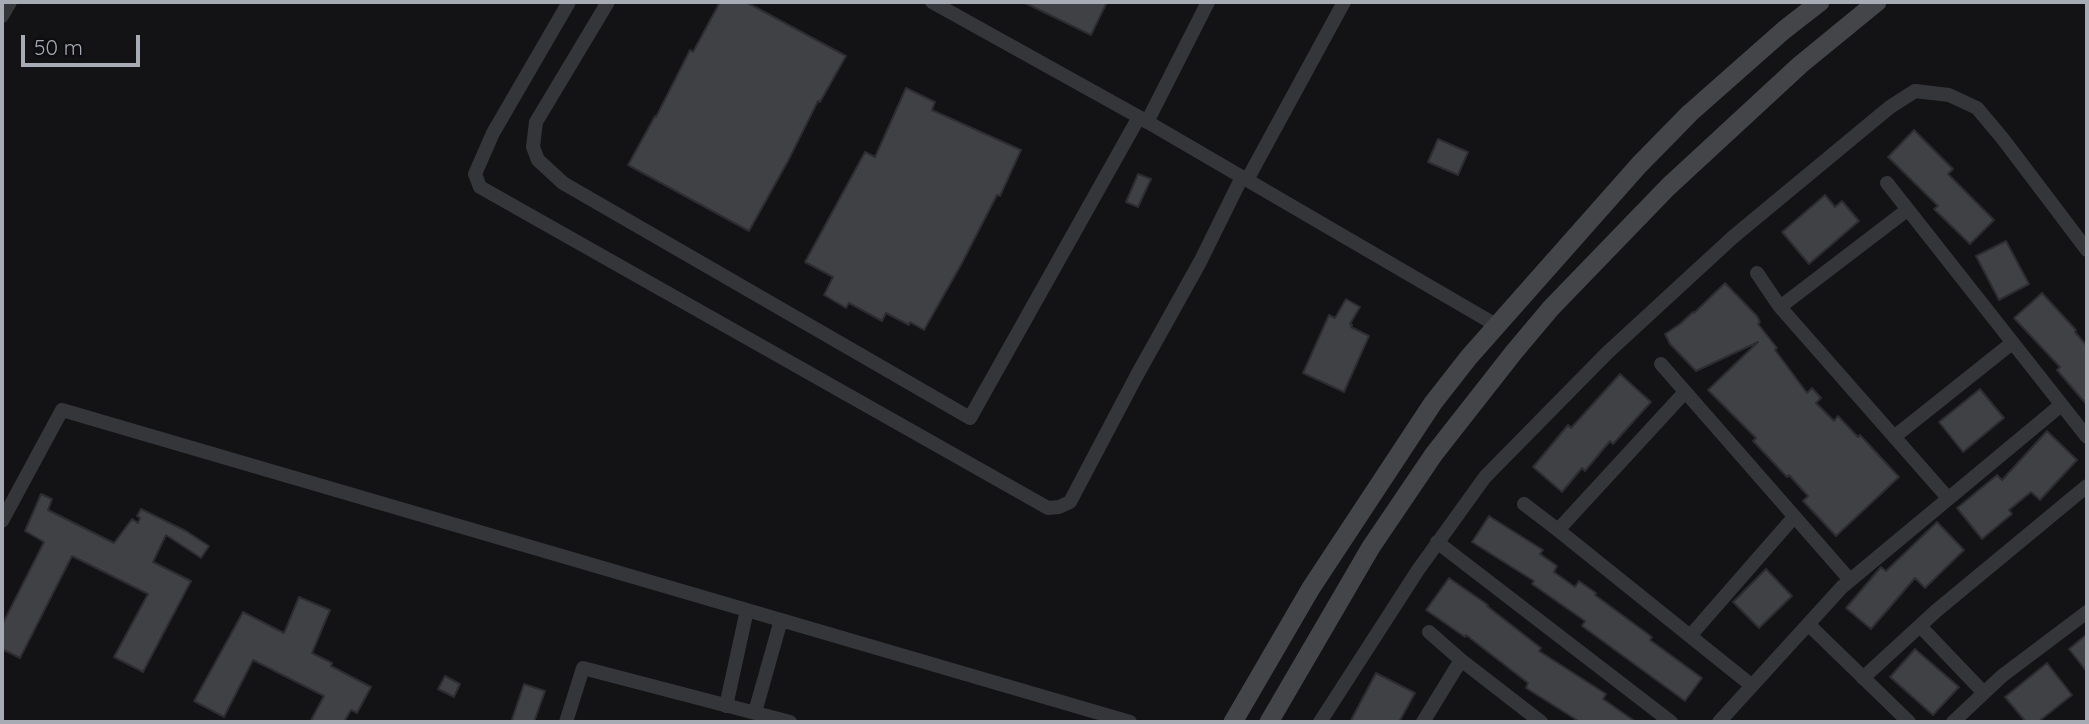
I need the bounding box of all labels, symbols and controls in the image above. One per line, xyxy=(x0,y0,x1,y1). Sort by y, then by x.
scale bar xyxy=(24,21,144,65)
text: 50 m xyxy=(34,34,83,60)

